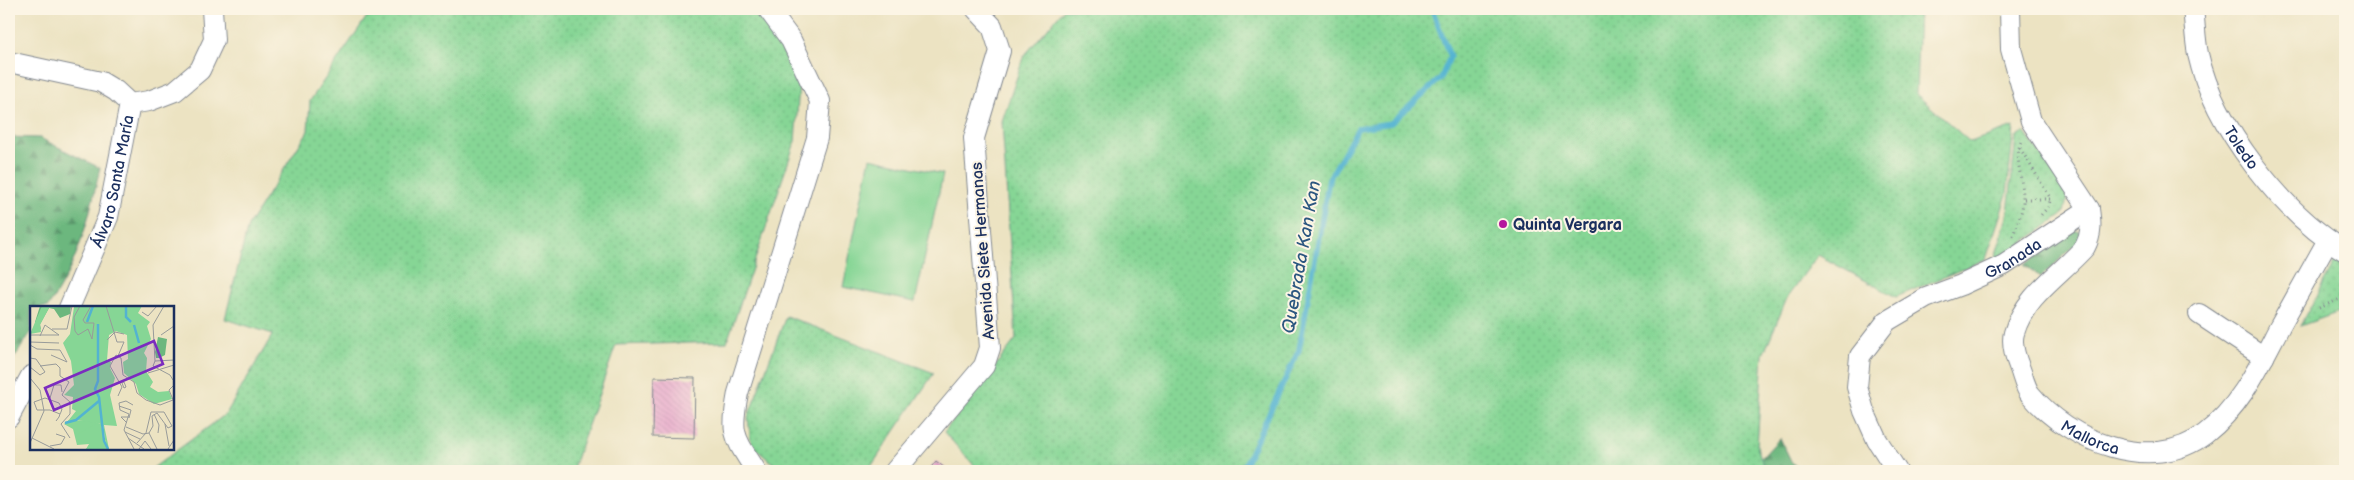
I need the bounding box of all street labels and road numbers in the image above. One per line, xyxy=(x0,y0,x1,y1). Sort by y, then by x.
street label: Álvaro Santa María xyxy=(86,114,139,251)
street label: Toledo xyxy=(2219,123,2262,174)
street label: Avenida Siete Hermanas xyxy=(968,162,999,340)
street label: Granada xyxy=(1982,235,2045,284)
street label: Mallorca xyxy=(2057,417,2121,460)

